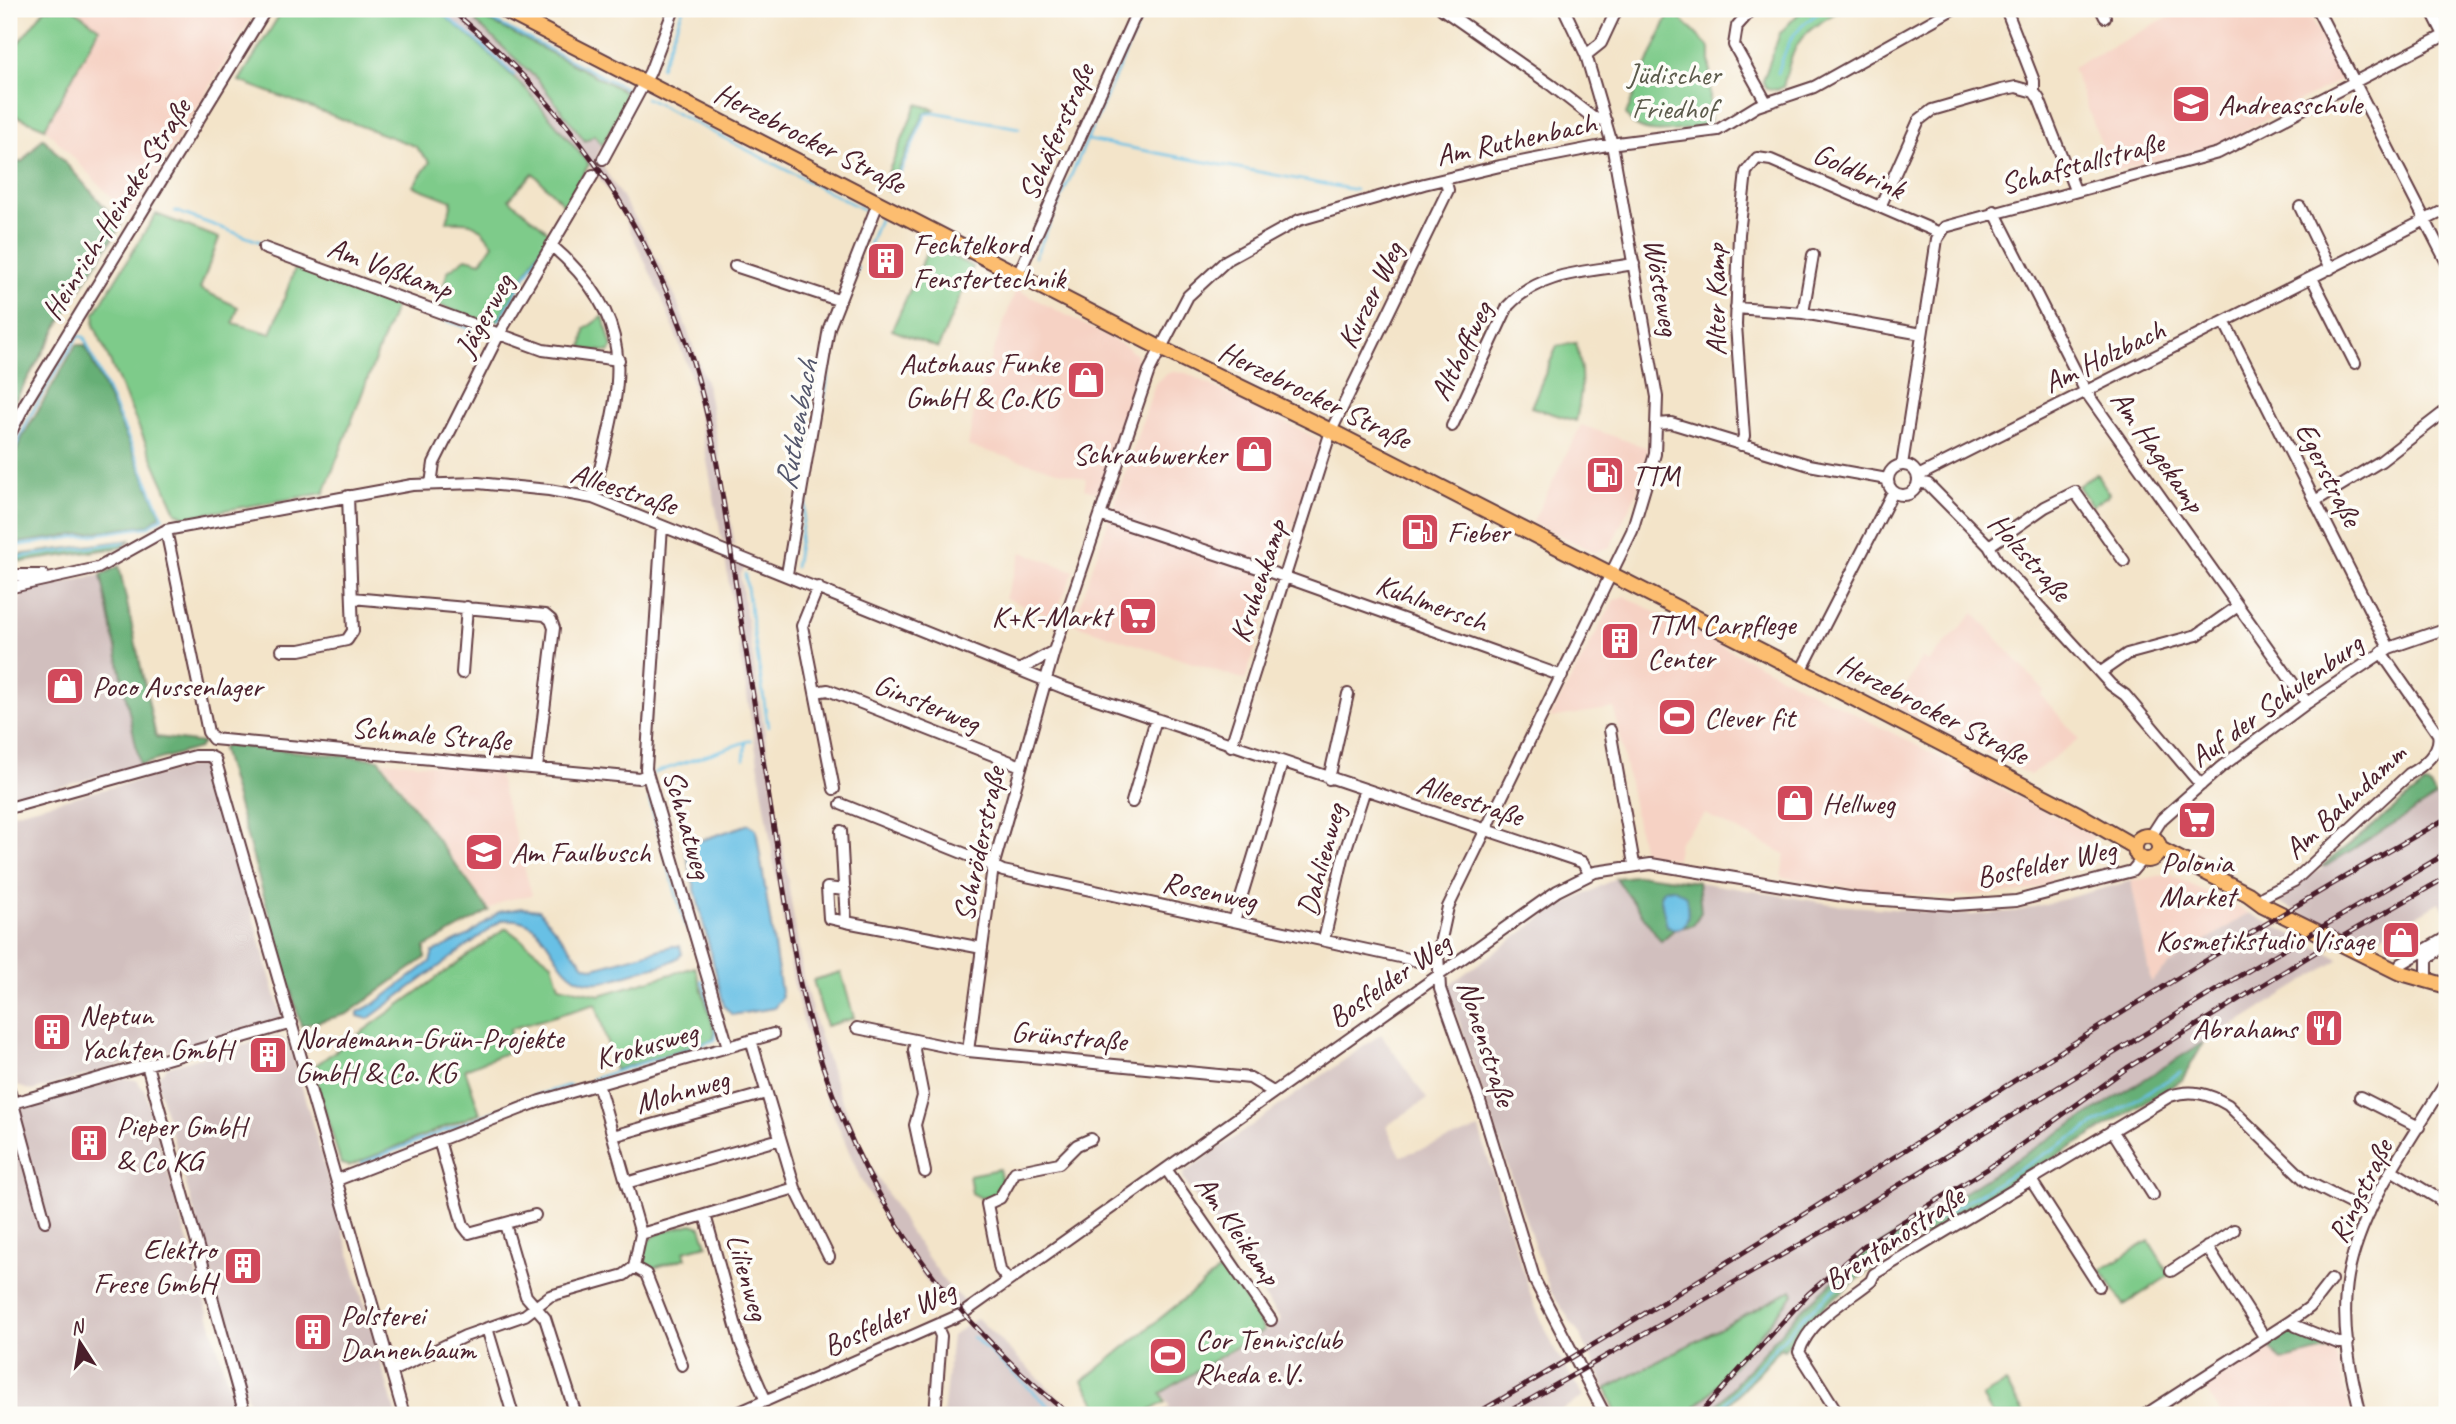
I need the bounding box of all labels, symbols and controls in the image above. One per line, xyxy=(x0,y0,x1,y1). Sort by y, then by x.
park label: Jüdischer Friedhof xyxy=(1625,55,1723,127)
street label: Schäferstraße xyxy=(1009,56,1104,206)
street label: Herzebrocker Straße xyxy=(708,74,914,203)
school or university icon: Andreasschule xyxy=(2170,83,2212,125)
place label: Andreasschule xyxy=(2218,85,2364,123)
street label: Heinrich-Heineke-Straße xyxy=(33,89,201,327)
street label: Am Ruthenbach xyxy=(1432,103,1602,174)
street label: Schafstallstraße xyxy=(1996,122,2170,203)
street label: Goldbrink xyxy=(1807,134,1912,209)
place label: Fechtelkord Fenstertechnik xyxy=(913,225,1067,297)
street label: Am Voßkamp xyxy=(323,228,459,309)
street label: Kurzer Weg xyxy=(1328,234,1413,355)
street label: Wösteweg xyxy=(1635,235,1689,340)
building icon: Fechtelkord Fenstertechnik xyxy=(865,240,907,282)
street label: Alter Kamp xyxy=(1696,242,1734,356)
street label: Jägerweg xyxy=(445,266,523,365)
street label: Althoffweg xyxy=(1421,293,1502,407)
street label: Am Holzbach xyxy=(2037,310,2171,402)
street label: Herzebrocker Straße xyxy=(1213,332,1419,459)
place label: Autohaus Funke GmbH & Co.KG xyxy=(899,344,1062,416)
water label: Ruthenbach xyxy=(764,355,828,493)
shop icon: Autohaus Funke GmbH & Co.KG xyxy=(1065,359,1107,401)
street label: Am Hagekamp xyxy=(2102,382,2215,521)
street label: Egerstraße xyxy=(2287,416,2372,534)
shop icon: Schraubwerker xyxy=(1233,433,1275,475)
place label: Schraubwerker xyxy=(1073,435,1229,473)
street label: Alleestraße xyxy=(566,454,684,525)
fuel station icon: TTM xyxy=(1584,454,1626,496)
place label: TTM xyxy=(1632,456,1681,494)
street label: Holzstraße xyxy=(1980,505,2081,611)
fuel station icon: Fieber xyxy=(1399,511,1441,553)
street label: Kruhenkamp xyxy=(1220,513,1296,647)
place label: Fieber xyxy=(1447,513,1512,551)
street label: Kuhlmersch xyxy=(1371,565,1495,641)
supermarket icon: K+K-Markt xyxy=(1117,595,1159,637)
place label: K+K-Markt xyxy=(992,597,1115,635)
place label: TTM Carpflege Center xyxy=(1647,605,1798,677)
building icon: TTM Carpflege Center xyxy=(1599,620,1641,662)
street label: Auf der Schulenburg xyxy=(2182,624,2371,776)
street label: Herzebrocker Straße xyxy=(1831,645,2037,774)
shop icon: Poco Aussenlager xyxy=(44,665,86,707)
street label: Ginsterweg xyxy=(869,665,988,742)
place label: Poco Aussenlager xyxy=(92,667,265,705)
sports icon: Clever fit xyxy=(1656,696,1698,738)
place label: Clever fit xyxy=(1704,698,1798,736)
street label: Schmale Straße xyxy=(350,708,514,760)
street label: Am Bahndamm xyxy=(2276,734,2415,867)
street label: Schröderstraße xyxy=(944,761,1014,925)
street label: Alleestraße xyxy=(1412,765,1530,836)
street label: Schnatweg xyxy=(654,766,722,885)
shop icon: Hellweg xyxy=(1774,782,1816,824)
place label: Hellweg xyxy=(1822,784,1896,822)
street label: Dahlienweg xyxy=(1288,798,1355,920)
supermarket icon: Polonia Market xyxy=(2176,799,2218,841)
street label: Bosfelder Weg xyxy=(1973,829,2122,896)
school or university icon: Am Faulbusch xyxy=(463,831,505,873)
place label: Am Faulbusch xyxy=(511,833,651,871)
place label: Polonia Market xyxy=(2159,843,2239,915)
street label: Rosenweg xyxy=(1159,862,1262,920)
shop icon: Kosmetikstudio Visage xyxy=(2380,919,2422,961)
place label: Kosmetikstudio Visage xyxy=(2156,921,2376,959)
street label: Bosfelder Weg xyxy=(1320,922,1460,1036)
street label: Nonenstraße xyxy=(1449,975,1526,1113)
place label: Neptun Yachten GmbH xyxy=(79,996,237,1068)
restaurant icon: Abrahams xyxy=(2303,1007,2345,1049)
place label: Abrahams xyxy=(2192,1009,2300,1047)
building icon: Neptun Yachten GmbH xyxy=(31,1011,73,1053)
street label: Krokusweg xyxy=(591,1012,704,1078)
street label: Grünstraße xyxy=(1010,1012,1130,1060)
place label: Nordemann-Grün-Projekte GmbH & Co. KG xyxy=(295,1019,566,1091)
building icon: Nordemann-Grün-Projekte GmbH & Co. KG xyxy=(247,1034,289,1076)
street label: Mohnweg xyxy=(631,1059,734,1122)
place label: Pieper GmbH & Co KG xyxy=(116,1107,250,1179)
building icon: Pieper GmbH & Co KG xyxy=(68,1122,110,1164)
street label: Ringstraße xyxy=(2319,1131,2402,1249)
street label: Am Kleikamp xyxy=(1186,1168,1291,1294)
street label: Brentanostraße xyxy=(1817,1176,1973,1299)
street label: Lilienweg xyxy=(718,1229,779,1326)
place label: Elektro Frese GmbH xyxy=(93,1230,221,1302)
building icon: Elektro Frese GmbH xyxy=(222,1245,264,1287)
street label: Bosfelder Weg xyxy=(817,1270,963,1365)
place label: Polsterei Dannenbaum xyxy=(340,1296,477,1368)
north arrow xyxy=(46,1308,116,1378)
building icon: Polsterei Dannenbaum xyxy=(292,1311,334,1353)
text: N xyxy=(68,1314,88,1340)
place label: Cor Tennisclub Rheda e.V. xyxy=(1195,1320,1344,1392)
sports icon: Cor Tennisclub Rheda e.V. xyxy=(1147,1335,1189,1377)

